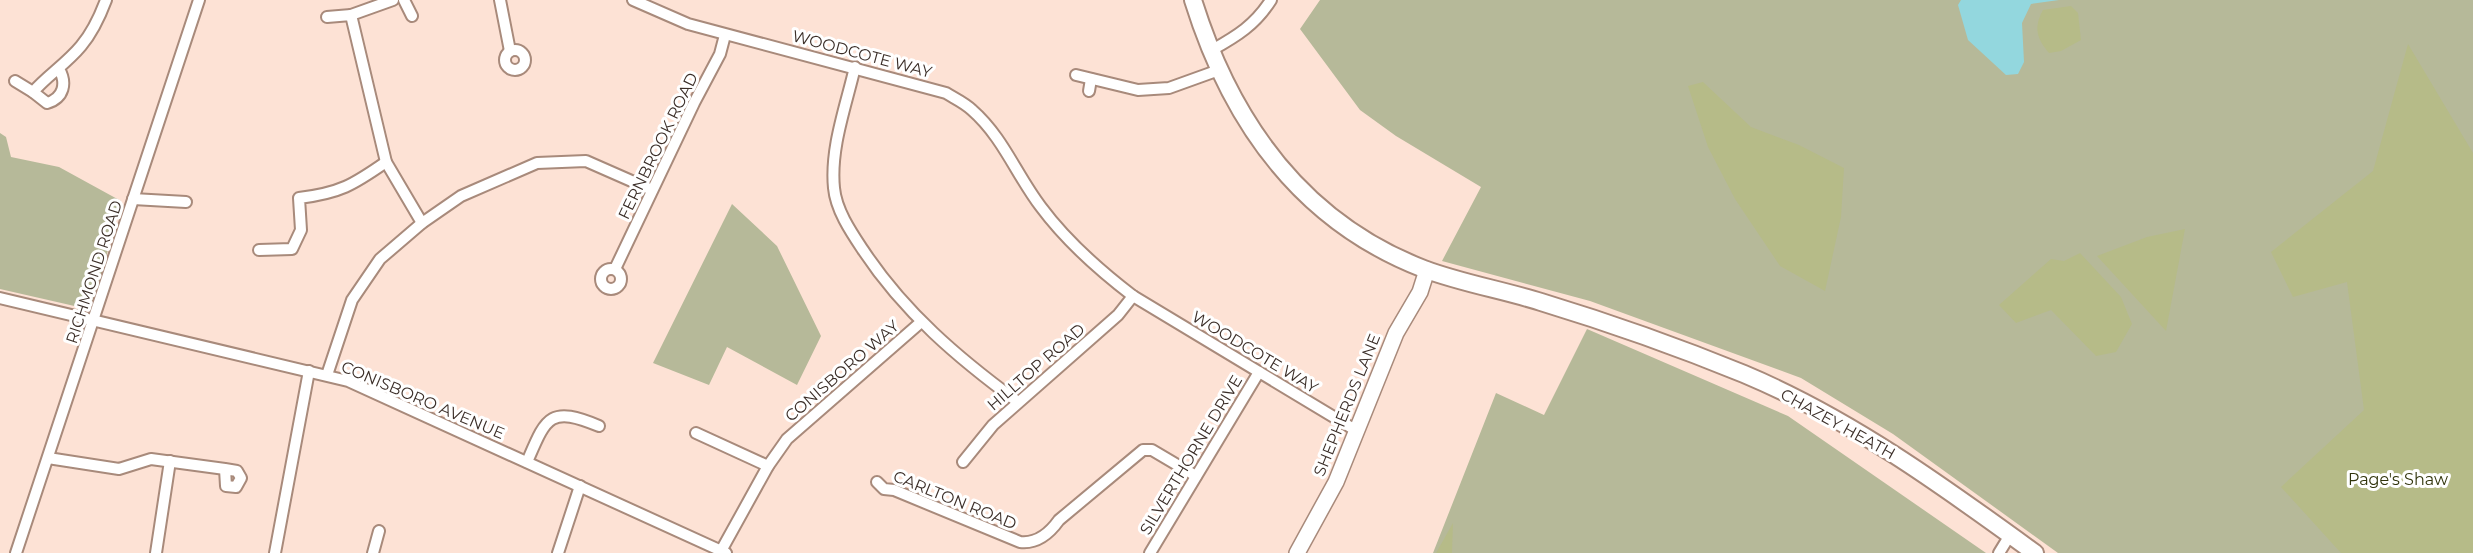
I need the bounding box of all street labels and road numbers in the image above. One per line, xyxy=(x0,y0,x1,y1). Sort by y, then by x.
street label: WOODCOTE WAY xyxy=(790,26,935,82)
street label: FERNBROOK ROAD xyxy=(614,69,702,223)
street label: RICHMOND ROAD xyxy=(62,198,126,346)
street label: WOODCOTE WAY xyxy=(1189,307,1322,398)
street label: CONISBORO WAY xyxy=(781,316,903,426)
street label: HILLTOP ROAD xyxy=(983,319,1089,415)
street label: SHEPHERDS LANE xyxy=(1310,331,1384,479)
street label: CONISBORO AVENUE xyxy=(339,357,507,443)
street label: SILVERTHORNE DRIVE xyxy=(1136,372,1246,538)
street label: CHAZEY HEATH xyxy=(1777,385,1899,463)
street label: CARLTON ROAD xyxy=(890,467,1020,533)

